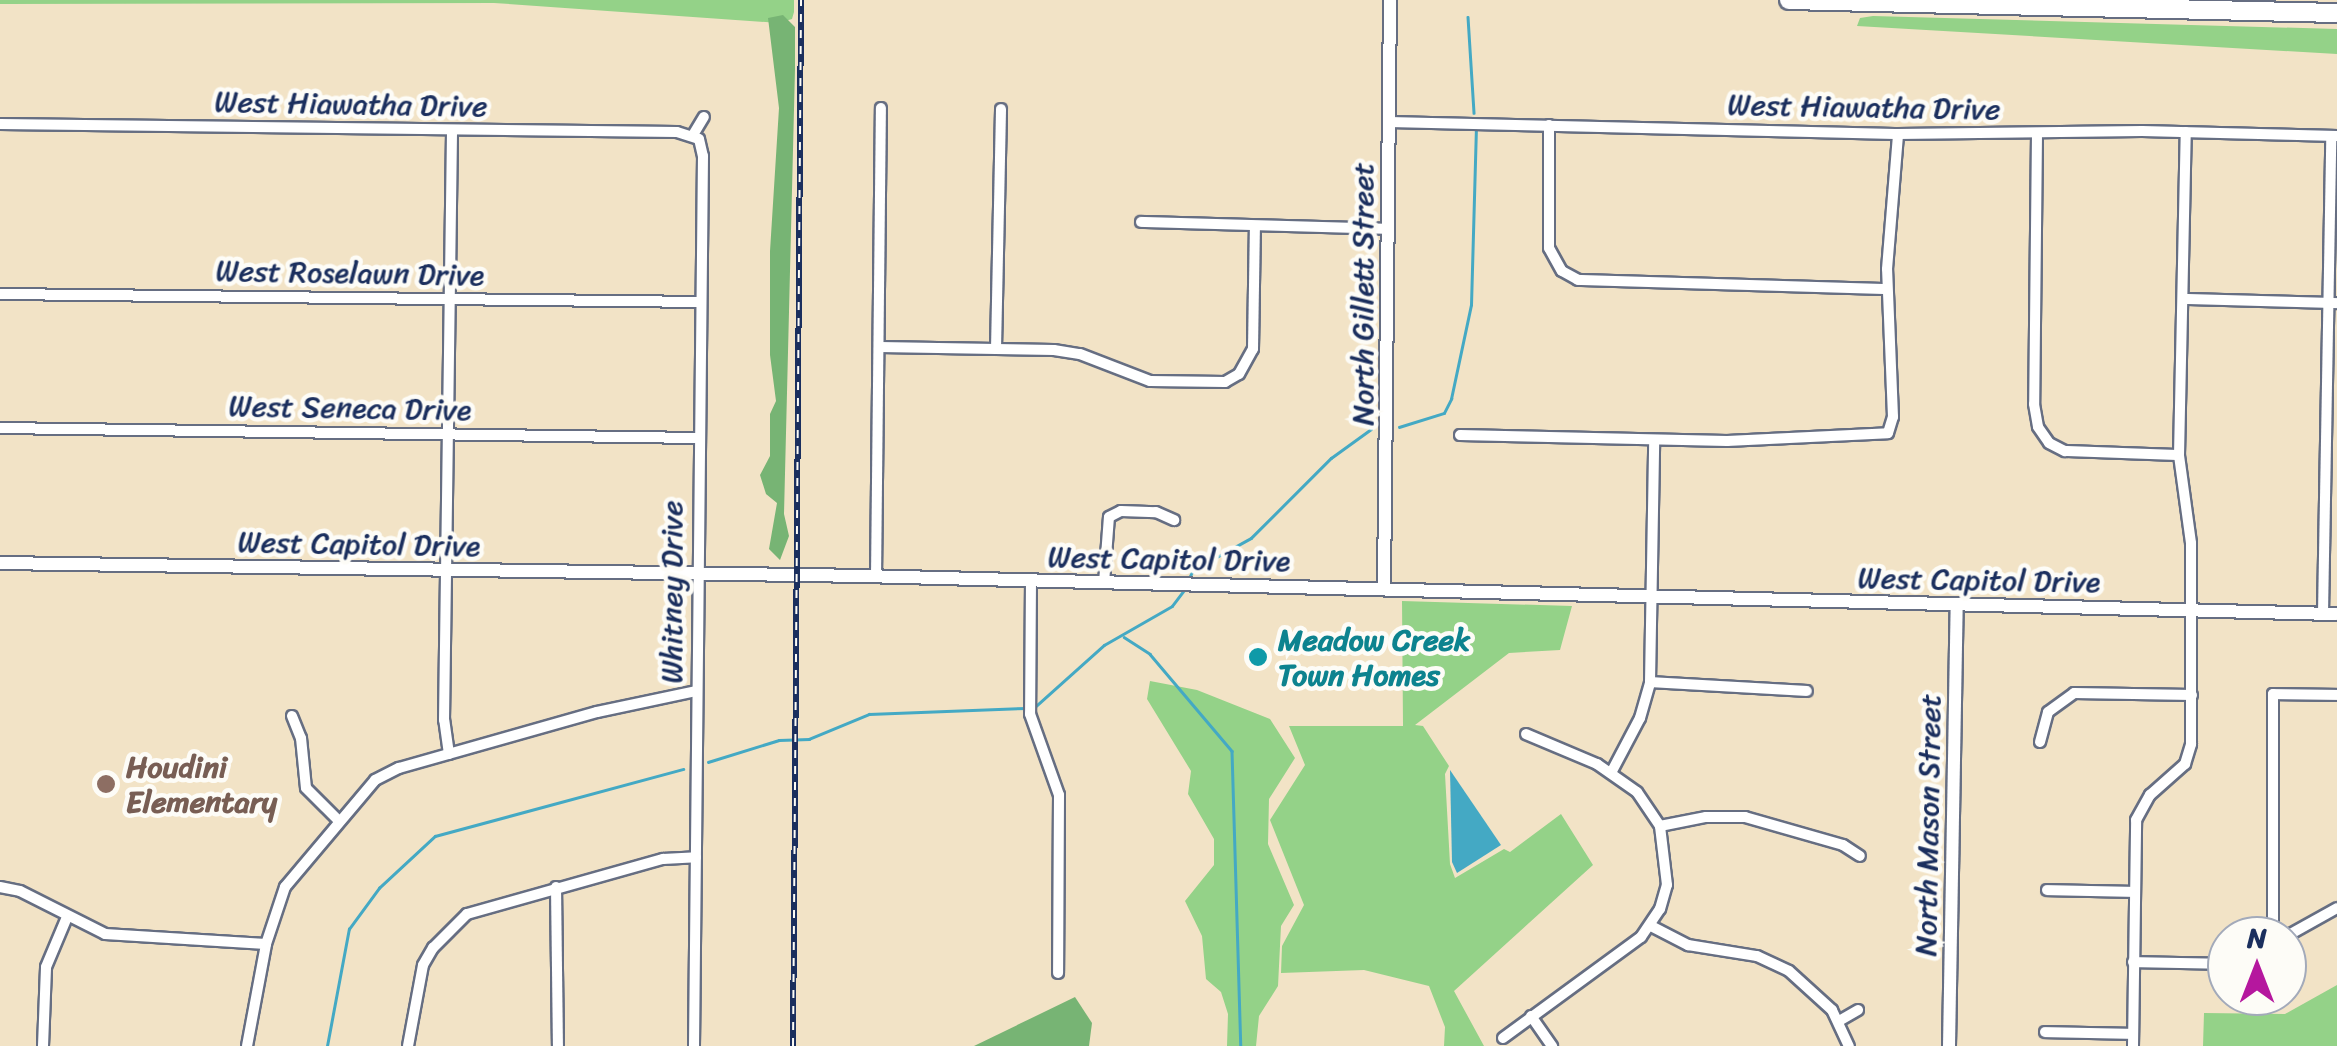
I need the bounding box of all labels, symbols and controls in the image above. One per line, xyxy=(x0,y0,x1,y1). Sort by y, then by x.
street label: West Hiawatha Drive xyxy=(214,84,488,124)
street label: West Hiawatha Drive xyxy=(1727,87,2001,127)
street label: North Gillett Street xyxy=(1345,162,1381,426)
street label: West Roselawn Drive xyxy=(214,253,486,293)
street label: West Seneca Drive xyxy=(227,388,473,428)
street label: Whitney Drive xyxy=(654,500,690,684)
street label: West Capitol Drive xyxy=(237,524,481,564)
street label: West Capitol Drive xyxy=(1047,539,1291,579)
street label: West Capitol Drive xyxy=(1857,560,2101,600)
place label: Meadow Creek Town Homes xyxy=(1278,622,1470,692)
marker: Meadow Creek Town Homes xyxy=(1247,646,1269,668)
street label: North Mason Street xyxy=(1908,692,1948,958)
place label: Houdini Elementary xyxy=(126,749,277,820)
marker: Houdini Elementary xyxy=(95,773,117,795)
text: N xyxy=(2247,913,2267,962)
north arrow xyxy=(2207,916,2307,1016)

